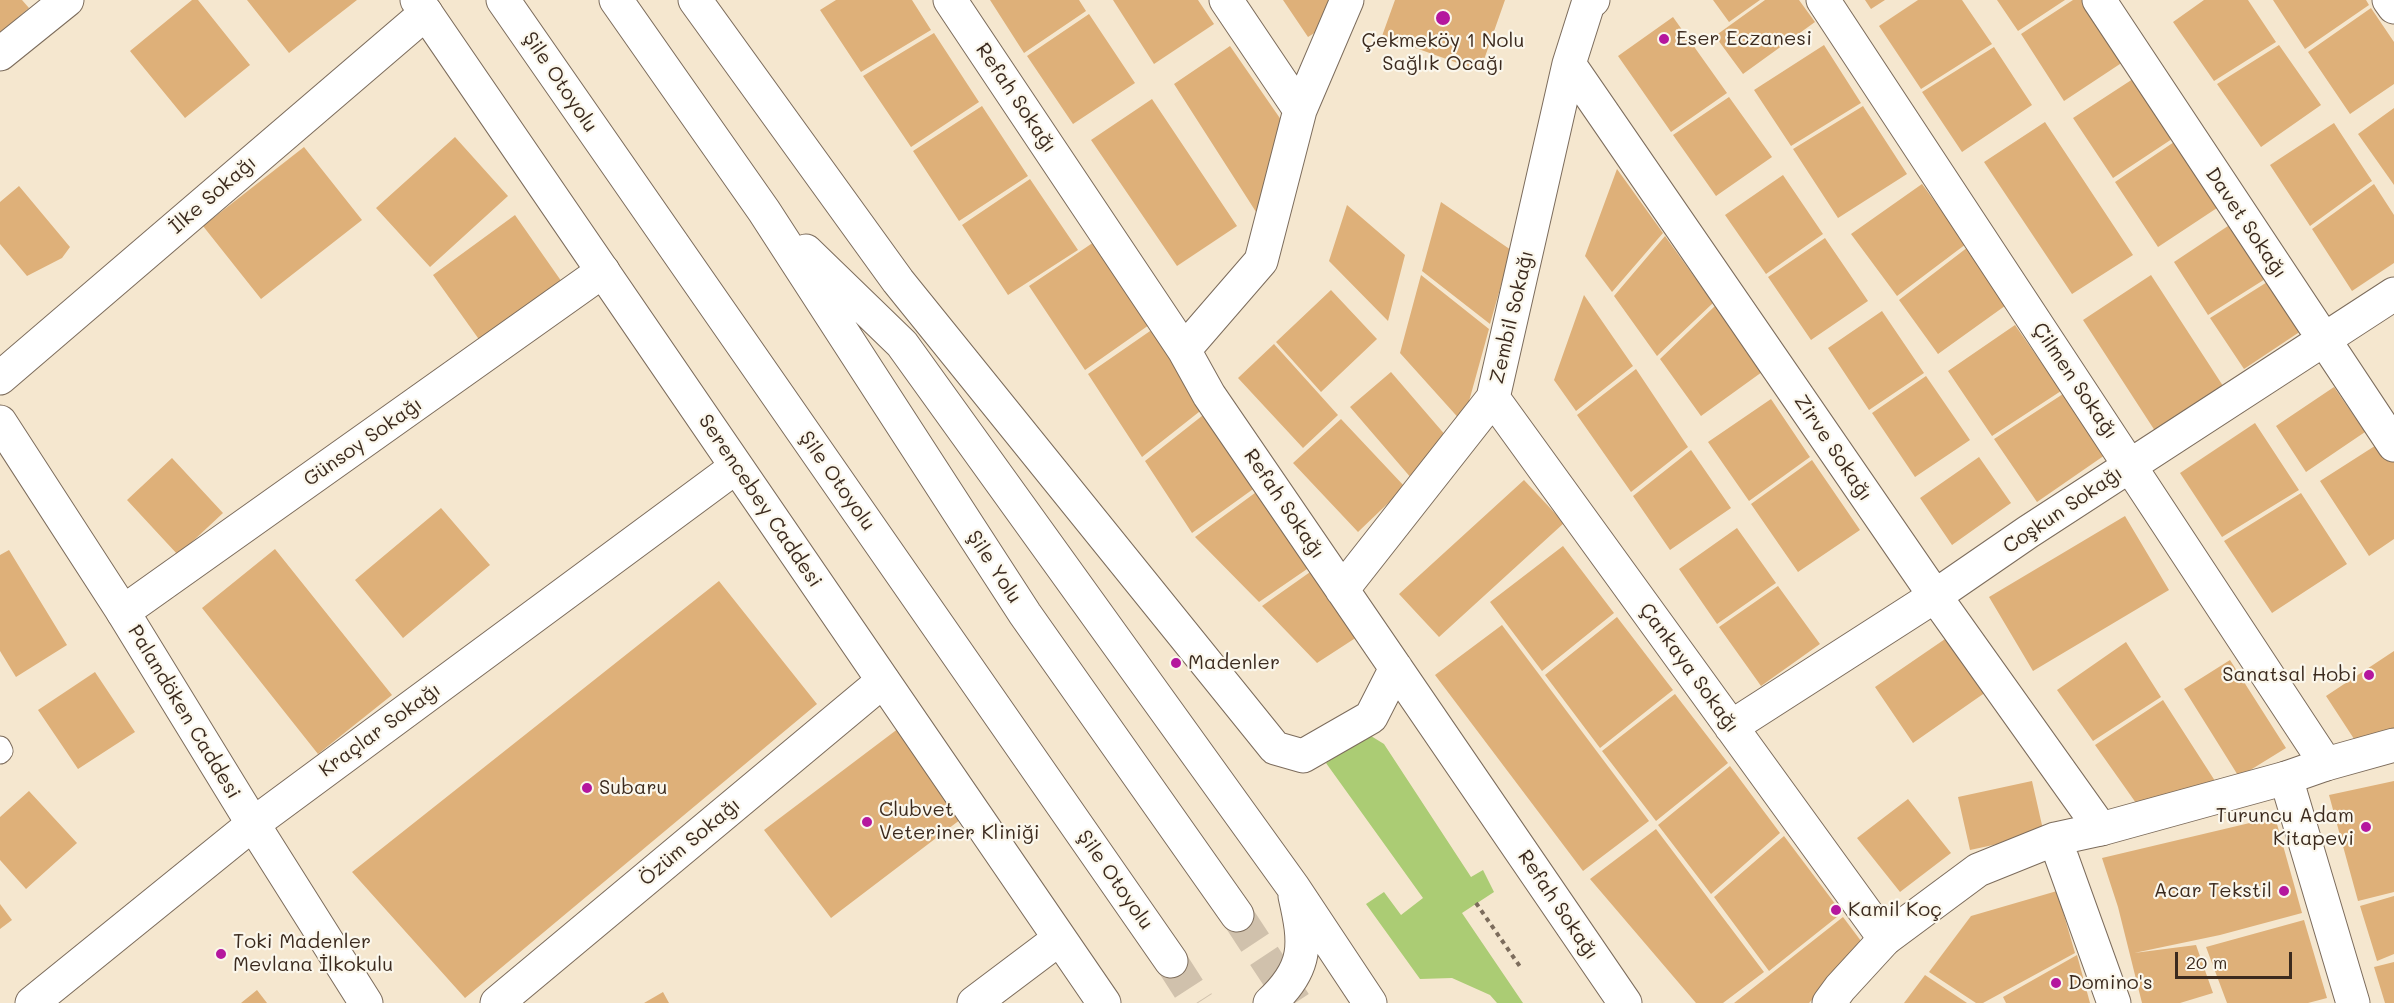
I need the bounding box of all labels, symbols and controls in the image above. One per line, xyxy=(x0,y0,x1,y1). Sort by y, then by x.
marker: Çekmeköy 1 Nolu Sağlık Ocağı xyxy=(1434,9,1452,27)
street label: Şile Otoyolu xyxy=(518,27,602,137)
place label: Eser Eczanesi xyxy=(1676,27,1812,51)
place label: Çekmeköy 1 Nolu Sağlık Ocağı xyxy=(1362,29,1524,76)
marker: Eser Eczanesi xyxy=(1657,32,1671,46)
street label: Refah Sokağı xyxy=(970,39,1062,157)
street label: İlke Sokağı xyxy=(165,151,261,239)
street label: Davet Sokağı xyxy=(2200,163,2292,283)
street label: Zembil Sokağı xyxy=(1485,248,1539,386)
street label: Çilmen Sokağı xyxy=(2027,318,2123,444)
street label: Zirve Sokağı xyxy=(1789,390,1877,506)
street label: Günsoy Sokağı xyxy=(299,392,427,492)
street label: Serencebey Caddesi xyxy=(693,410,827,592)
street label: Şile Otoyolu xyxy=(794,427,880,535)
street label: Refah Sokağı xyxy=(1238,445,1330,563)
street label: Coşkun Sokağı xyxy=(1999,461,2127,559)
street label: Şile Yolu xyxy=(962,526,1026,608)
street label: Çankaya Sokağı xyxy=(1634,599,1744,737)
street label: Palandöken Caddesi xyxy=(123,621,245,803)
place label: Madenler xyxy=(1188,651,1280,675)
marker: Madenler xyxy=(1169,656,1183,670)
place label: Sanatsal Hobi xyxy=(2222,663,2357,687)
marker: Sanatsal Hobi xyxy=(2362,668,2376,682)
street label: Kraçlar Sokağı xyxy=(315,678,445,782)
place label: Subaru xyxy=(599,776,667,800)
marker: Subaru xyxy=(580,781,594,795)
street label: Özüm Sokağı xyxy=(635,793,745,891)
place label: Clubvet Veteriner Kliniği xyxy=(879,798,1040,845)
place label: Turuncu Adam Kitapevi xyxy=(2216,804,2354,851)
marker: Clubvet Veteriner Kliniği xyxy=(860,815,874,829)
marker: Turuncu Adam Kitapevi xyxy=(2359,820,2373,834)
street label: Şile Otoyolu xyxy=(1072,826,1158,934)
street label: Refah Sokağı xyxy=(1512,846,1604,964)
place label: Acar Tekstil xyxy=(2154,879,2272,903)
marker: Acar Tekstil xyxy=(2277,884,2291,898)
place label: Kamil Koç xyxy=(1848,898,1942,922)
marker: Kamil Koç xyxy=(1829,903,1843,917)
place label: Toki Madenler Mevlana İlkokulu xyxy=(233,930,393,977)
scale bar xyxy=(2178,940,2295,978)
marker: Toki Madenler Mevlana İlkokulu xyxy=(214,947,228,961)
text: 20 m xyxy=(2186,950,2227,974)
place label: Domino's xyxy=(2068,971,2153,995)
marker: Domino's xyxy=(2049,976,2063,990)

